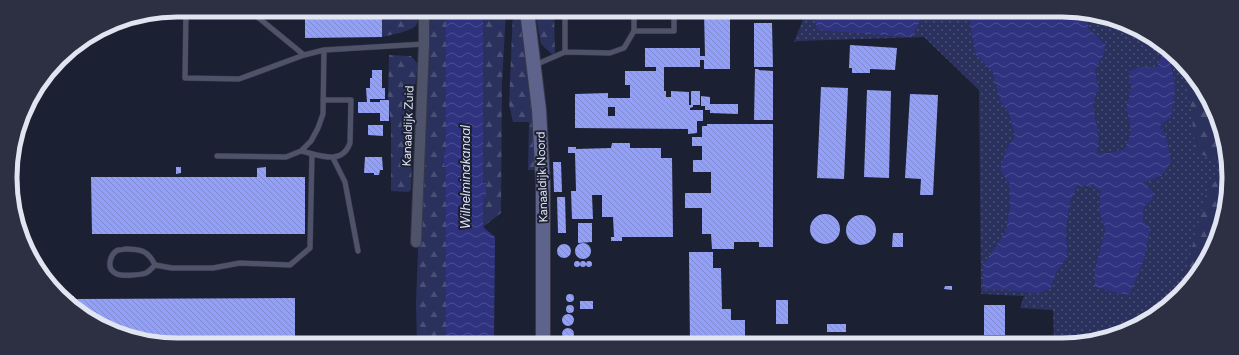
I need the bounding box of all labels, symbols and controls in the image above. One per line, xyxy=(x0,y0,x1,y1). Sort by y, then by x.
street label: Kanaaldijk Zuid xyxy=(400,85,416,167)
water label: Wilhelminakanaal xyxy=(458,125,473,229)
street label: Kanaaldijk Noord xyxy=(533,131,551,223)

